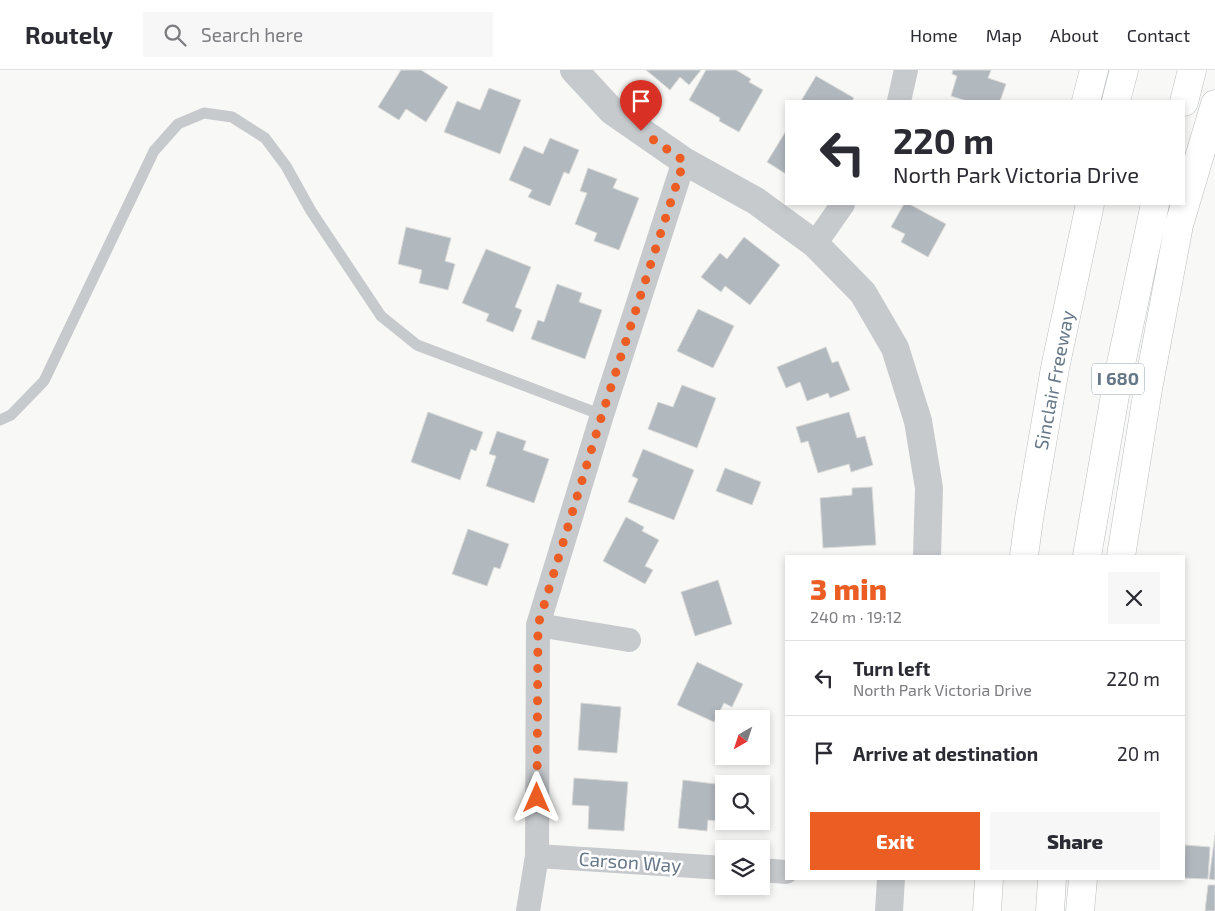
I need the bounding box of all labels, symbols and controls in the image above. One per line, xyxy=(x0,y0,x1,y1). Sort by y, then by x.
search box xyxy=(143,12,493,57)
text: Routely xyxy=(25,20,113,49)
icon: search xyxy=(161,21,189,49)
text: Search here xyxy=(201,23,303,46)
text: Home xyxy=(910,24,958,46)
text: Map xyxy=(986,24,1022,46)
text: About xyxy=(1050,24,1099,46)
text: Contact xyxy=(1127,24,1190,46)
pin xyxy=(620,80,662,131)
icon: arrive xyxy=(627,87,655,115)
text: 220 m xyxy=(893,119,994,161)
icon: left xyxy=(810,120,875,185)
text: North Park Victoria Drive xyxy=(893,161,1139,187)
street label: Sinclair Freeway xyxy=(1029,308,1078,452)
road number: I 680 xyxy=(1092,364,1144,394)
text: 3 min xyxy=(810,570,887,606)
button: close xyxy=(1108,572,1160,624)
text: 240 m · 19:12 xyxy=(810,607,902,626)
text: Turn left xyxy=(853,657,930,680)
icon: left xyxy=(810,664,838,692)
text: 220 m xyxy=(1106,667,1160,690)
text: North Park Victoria Drive xyxy=(853,680,1032,699)
north arrow xyxy=(715,710,770,765)
map controls xyxy=(715,710,770,895)
icon: arrive xyxy=(810,739,838,767)
text: Arrive at destination xyxy=(853,742,1038,765)
text: 20 m xyxy=(1117,742,1160,765)
position arrow xyxy=(510,771,562,823)
button: search xyxy=(715,775,770,830)
button: Exit xyxy=(810,812,980,870)
button: Share xyxy=(990,812,1160,870)
button: layers xyxy=(715,840,770,895)
street label: Carson Way xyxy=(578,846,682,877)

